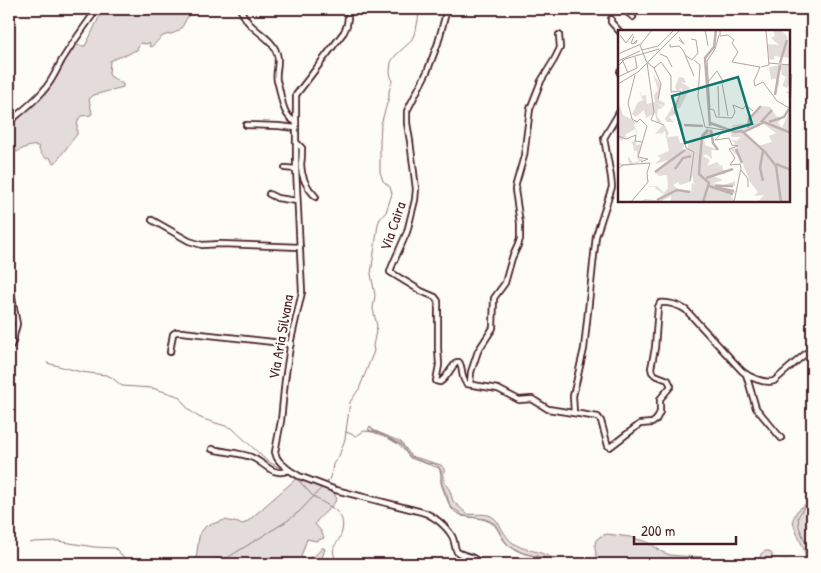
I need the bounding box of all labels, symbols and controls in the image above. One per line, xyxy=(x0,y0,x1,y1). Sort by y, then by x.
inset map xyxy=(618,30,791,202)
street label: Via Caira xyxy=(374,199,411,253)
street label: Via Aria Silvana xyxy=(263,293,298,381)
scale bar xyxy=(634,513,736,545)
text: 200 m xyxy=(641,520,675,541)

